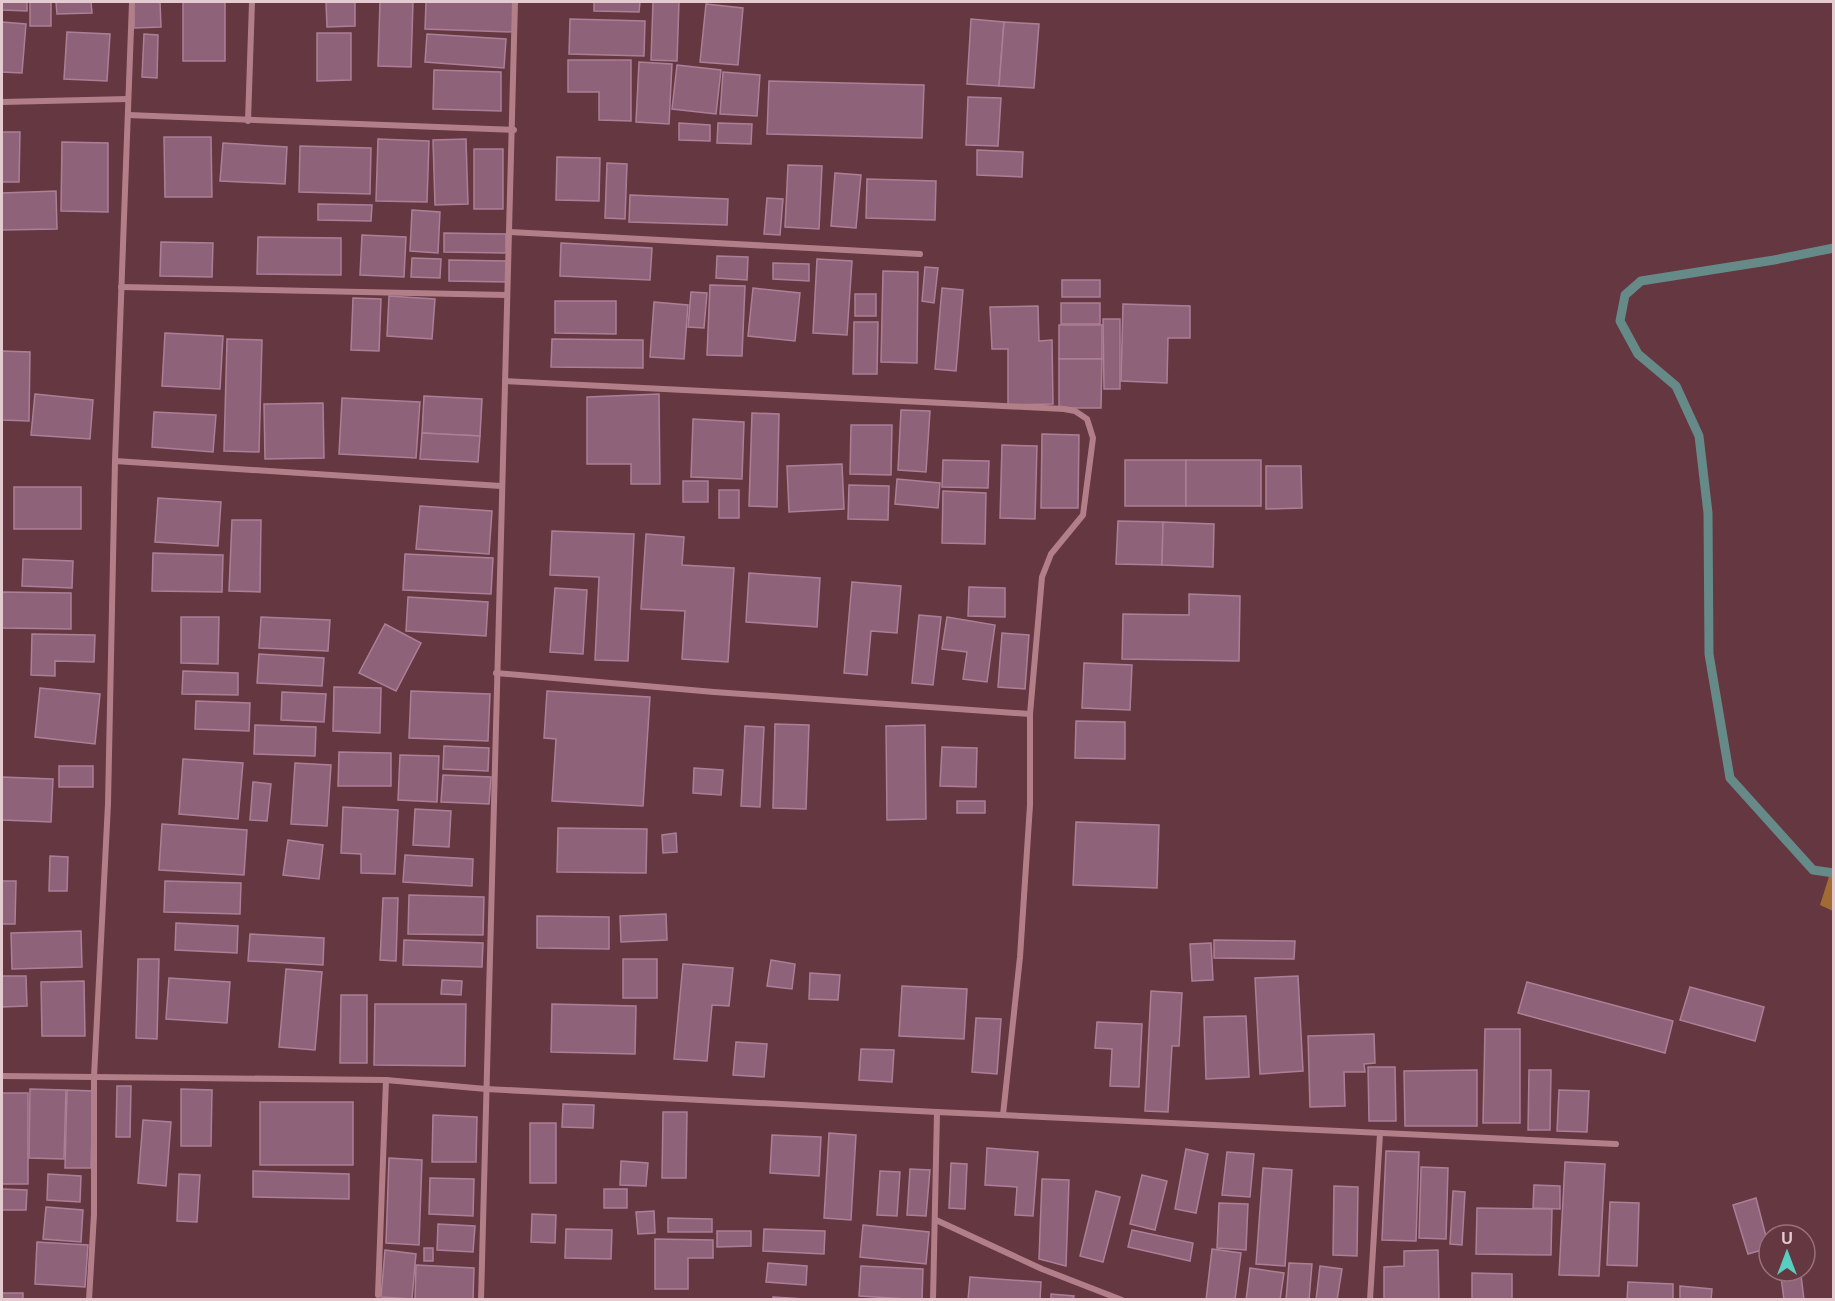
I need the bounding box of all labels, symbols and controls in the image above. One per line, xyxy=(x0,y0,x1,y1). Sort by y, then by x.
north arrow xyxy=(1757,1223,1817,1283)
text: U xyxy=(1781,1230,1793,1247)

